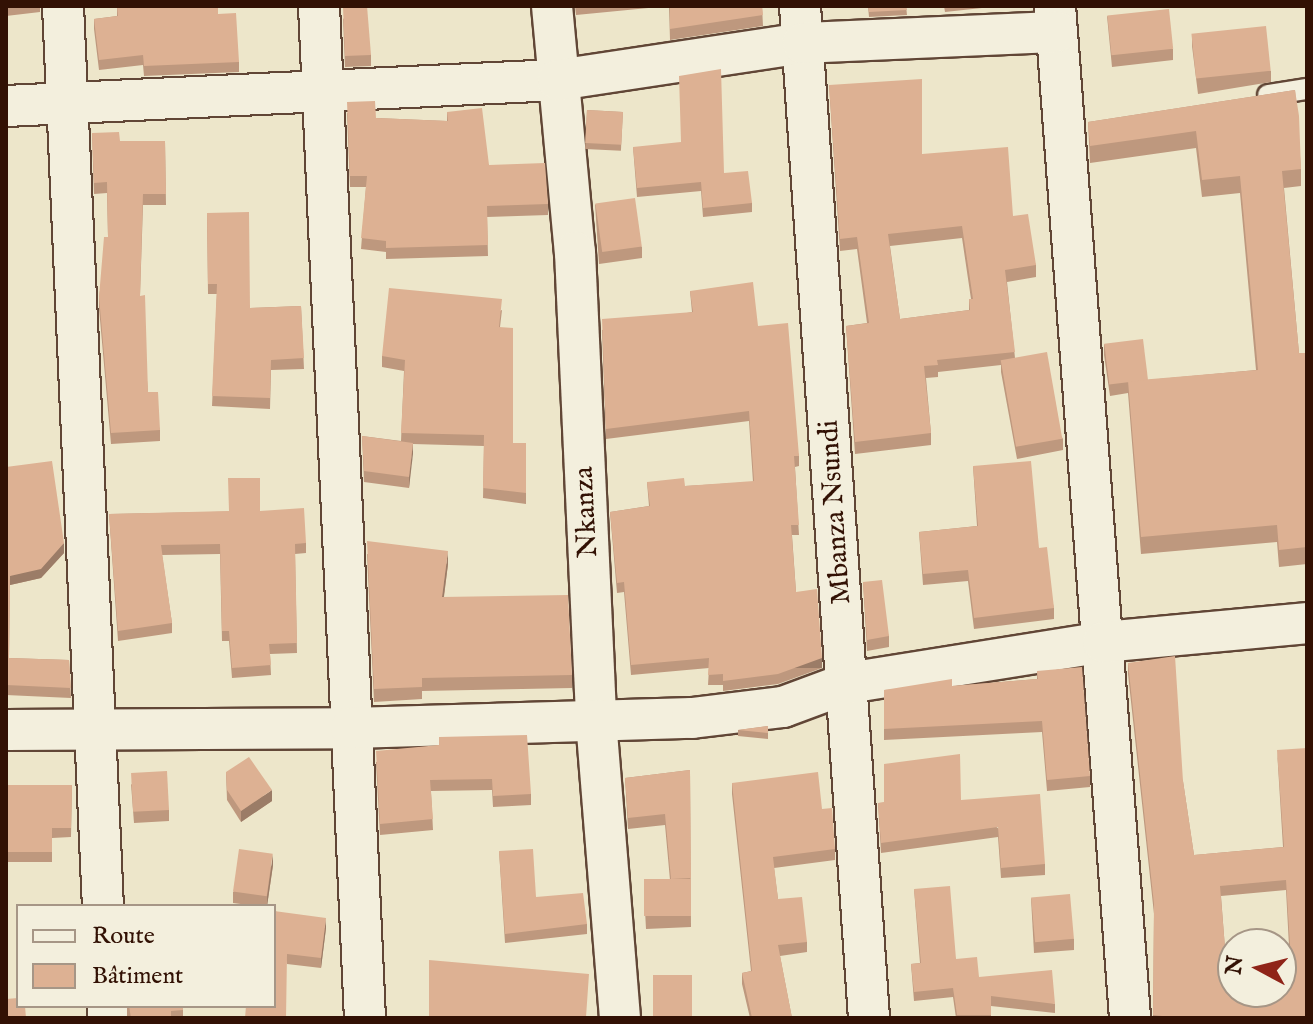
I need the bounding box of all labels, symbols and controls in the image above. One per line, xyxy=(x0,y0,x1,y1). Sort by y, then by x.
street label: Mbanza Nsundi xyxy=(813,419,859,605)
street label: Nkanza xyxy=(568,466,606,558)
legend xyxy=(16,904,276,1008)
text: Route xyxy=(92,921,155,952)
north arrow xyxy=(1217,928,1297,1008)
text: N xyxy=(1220,954,1250,976)
text: Bâtiment xyxy=(92,961,183,992)

